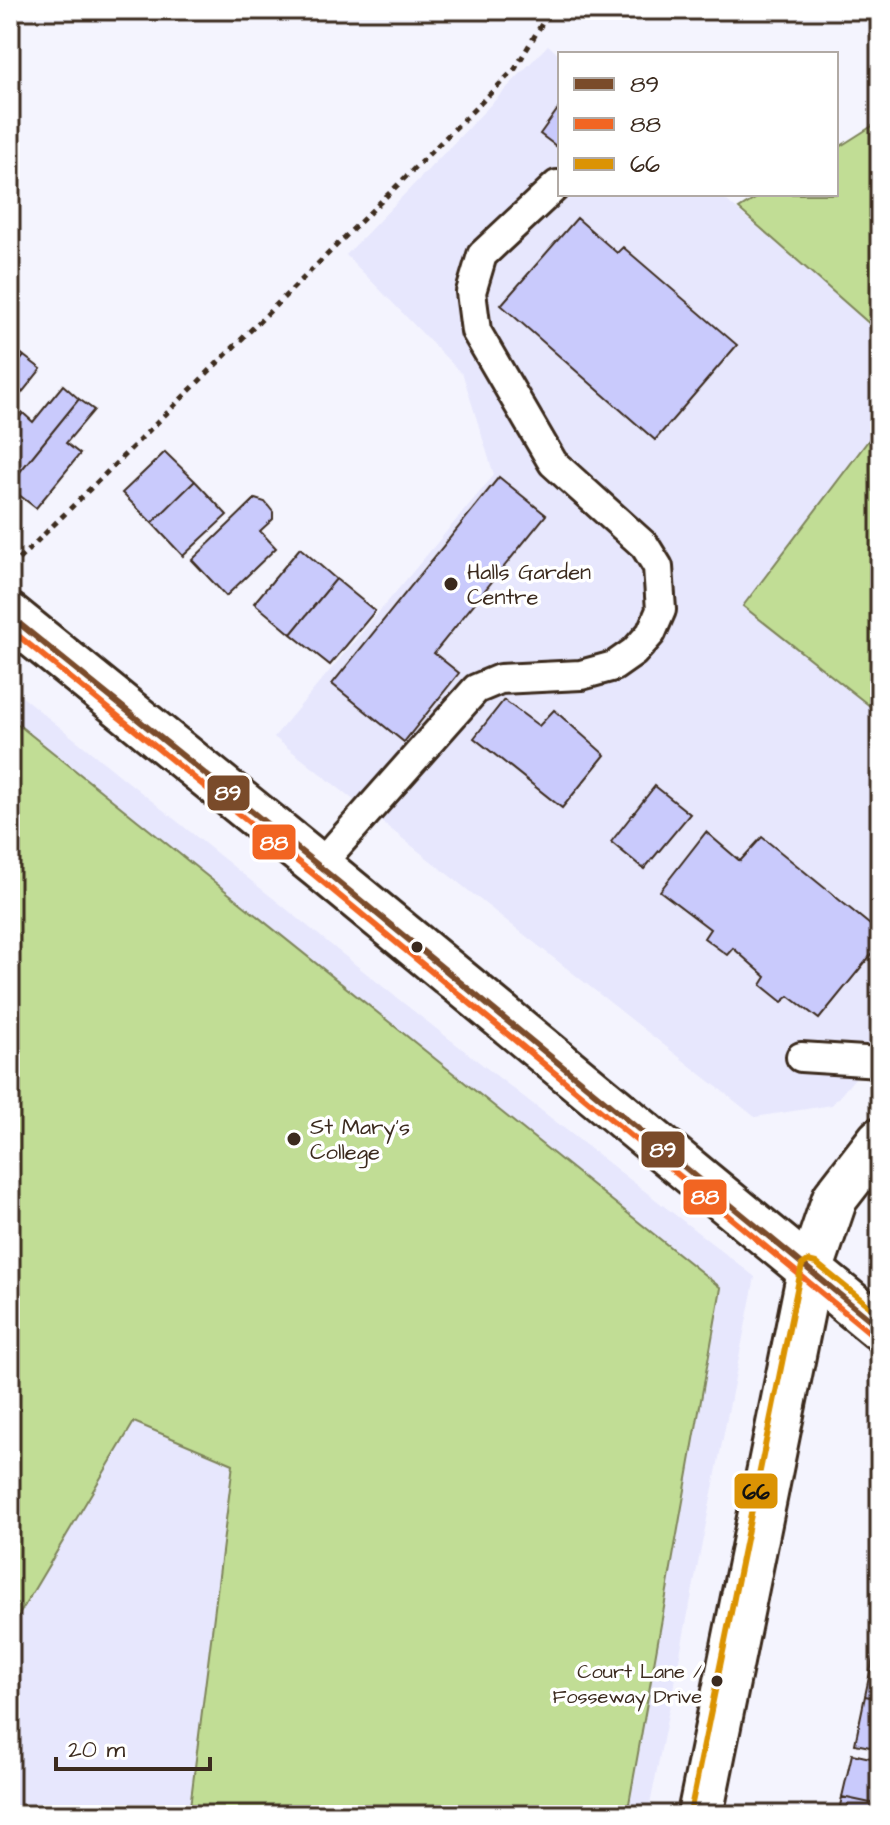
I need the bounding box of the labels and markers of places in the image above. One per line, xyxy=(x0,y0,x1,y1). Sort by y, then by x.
place label: Halls Garden Centre xyxy=(467,557,591,613)
marker: Halls Garden Centre xyxy=(442,575,460,593)
unlabelled marker xyxy=(409,939,425,955)
place label: St Mary's College xyxy=(310,1112,410,1169)
marker: St Mary's College xyxy=(285,1130,303,1148)
place label: Court Lane / Fosseway Drive xyxy=(552,1658,702,1712)
marker: Court Lane / Fosseway Drive xyxy=(709,1673,725,1689)

